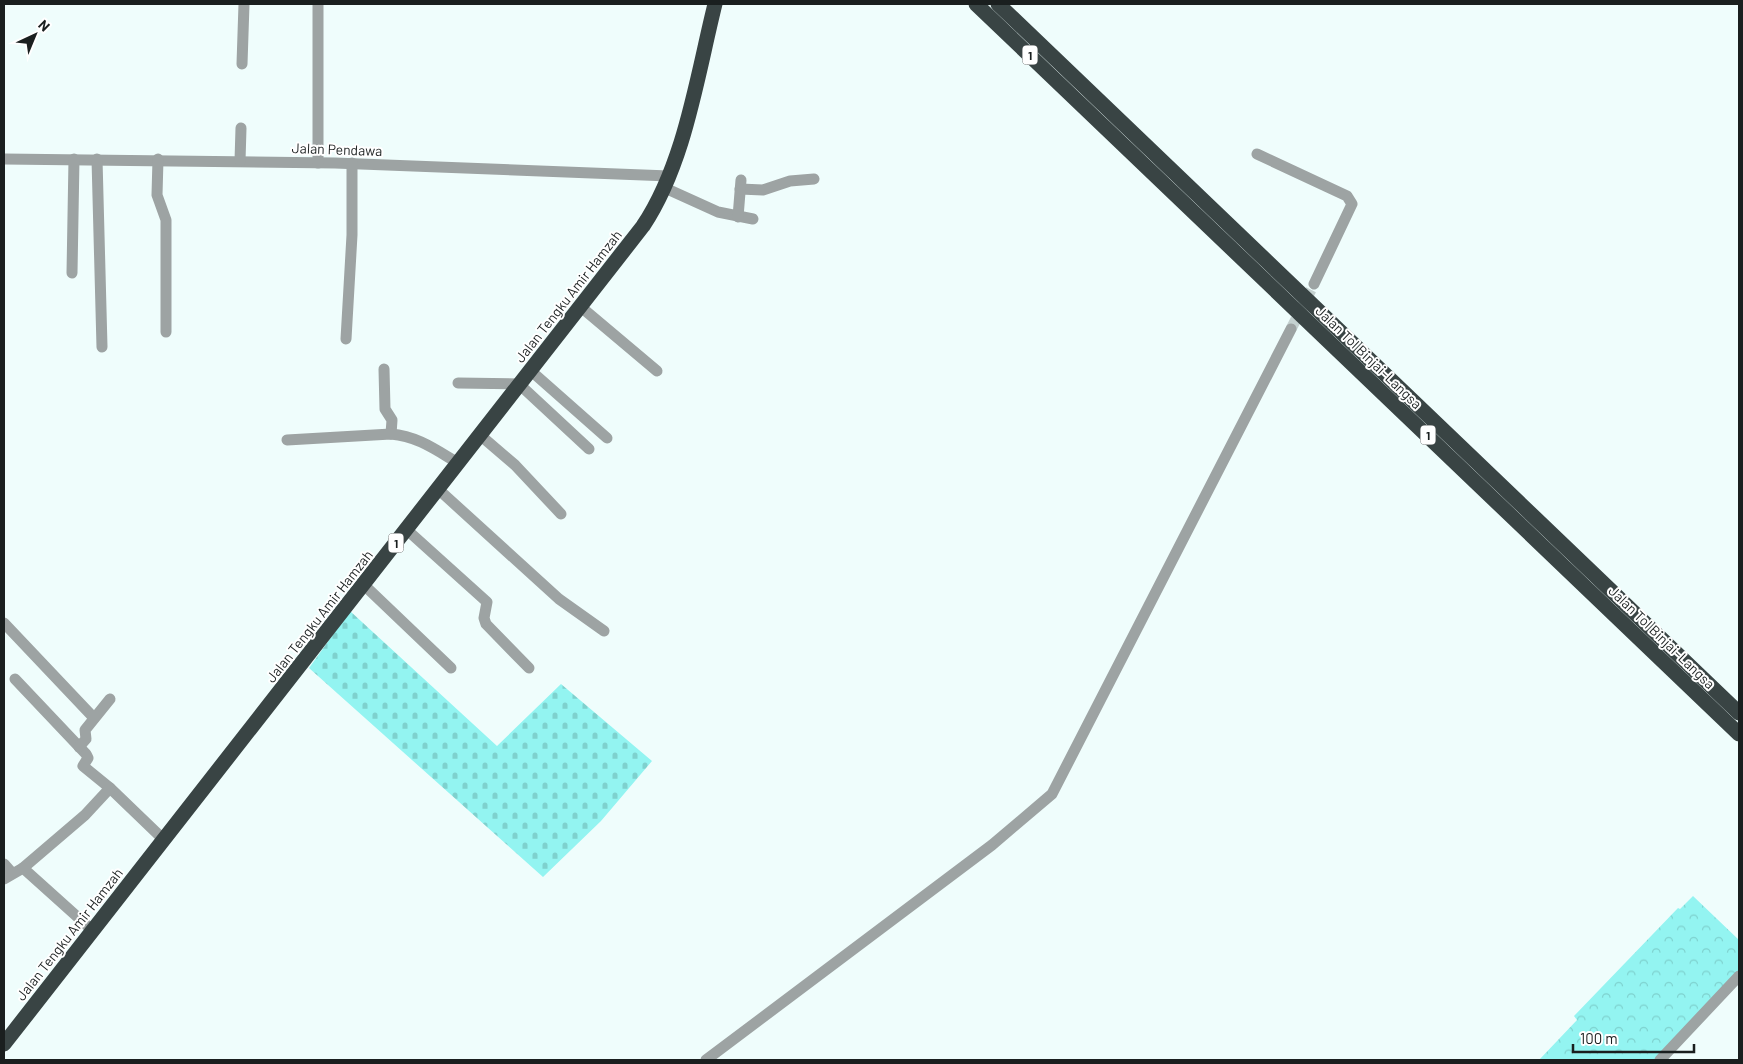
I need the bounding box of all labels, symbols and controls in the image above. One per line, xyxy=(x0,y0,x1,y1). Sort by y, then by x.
north arrow xyxy=(10,10,60,60)
text: N xyxy=(35,16,54,35)
road number: 1 xyxy=(1022,46,1038,64)
street label: Jalan Pendawa xyxy=(291,139,383,159)
street label: Jalan Tengku Amir Hamzah xyxy=(511,226,625,366)
street label: Jalan Tol Binjai–Langsa xyxy=(1312,302,1426,412)
road number: 1 xyxy=(1420,426,1436,444)
road number: 1 xyxy=(388,534,404,552)
street label: Jalan Tengku Amir Hamzah xyxy=(262,546,376,686)
street label: Jalan Tol Binjai–Langsa xyxy=(1605,582,1719,692)
street label: Jalan Tengku Amir Hamzah xyxy=(12,864,126,1004)
scale bar xyxy=(1573,1022,1694,1054)
text: 100 m xyxy=(1580,1029,1618,1047)

